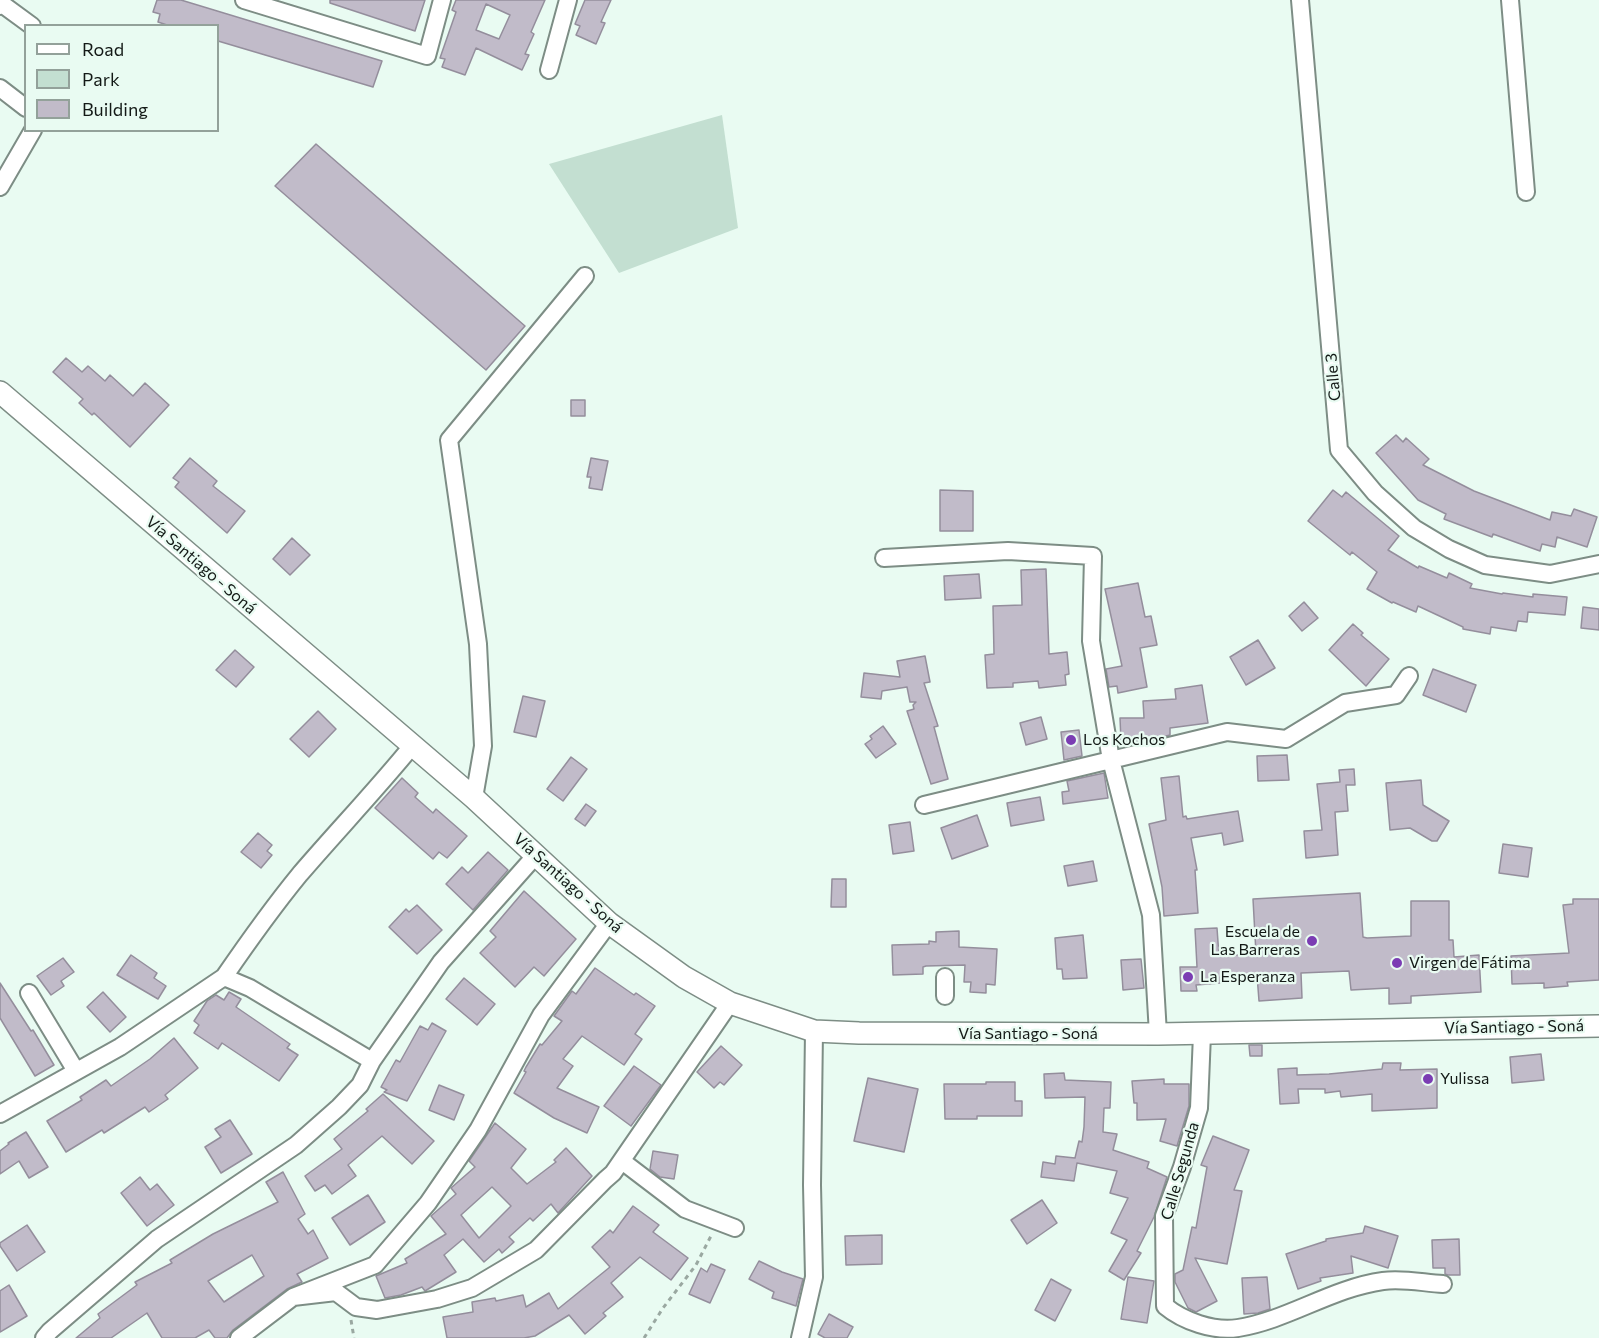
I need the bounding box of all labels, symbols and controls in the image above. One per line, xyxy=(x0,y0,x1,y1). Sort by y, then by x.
legend xyxy=(24,24,219,132)
text: Road xyxy=(82,38,124,60)
text: Park xyxy=(82,68,120,90)
text: Building xyxy=(82,98,148,120)
street label: Calle 3 xyxy=(1321,352,1345,402)
street label: Vía Santiago - Soná xyxy=(142,512,260,618)
place label: Los Kochos xyxy=(1083,730,1165,750)
marker: Los Kochos xyxy=(1064,733,1078,747)
street label: Vía Santiago - Soná xyxy=(510,829,626,937)
place label: Escuela de Las Barreras xyxy=(1211,922,1300,960)
marker: Escuela de Las Barreras xyxy=(1305,934,1319,948)
place label: Virgen de Fátima xyxy=(1409,953,1531,973)
marker: Virgen de Fátima xyxy=(1390,956,1404,970)
place label: La Esperanza xyxy=(1200,967,1295,987)
marker: La Esperanza xyxy=(1181,970,1195,984)
street label: Vía Santiago - Soná xyxy=(1444,1016,1584,1038)
street label: Vía Santiago - Soná xyxy=(958,1024,1098,1044)
place label: Yulissa xyxy=(1440,1069,1489,1089)
marker: Yulissa xyxy=(1421,1072,1435,1086)
street label: Calle Segunda xyxy=(1157,1120,1203,1222)

